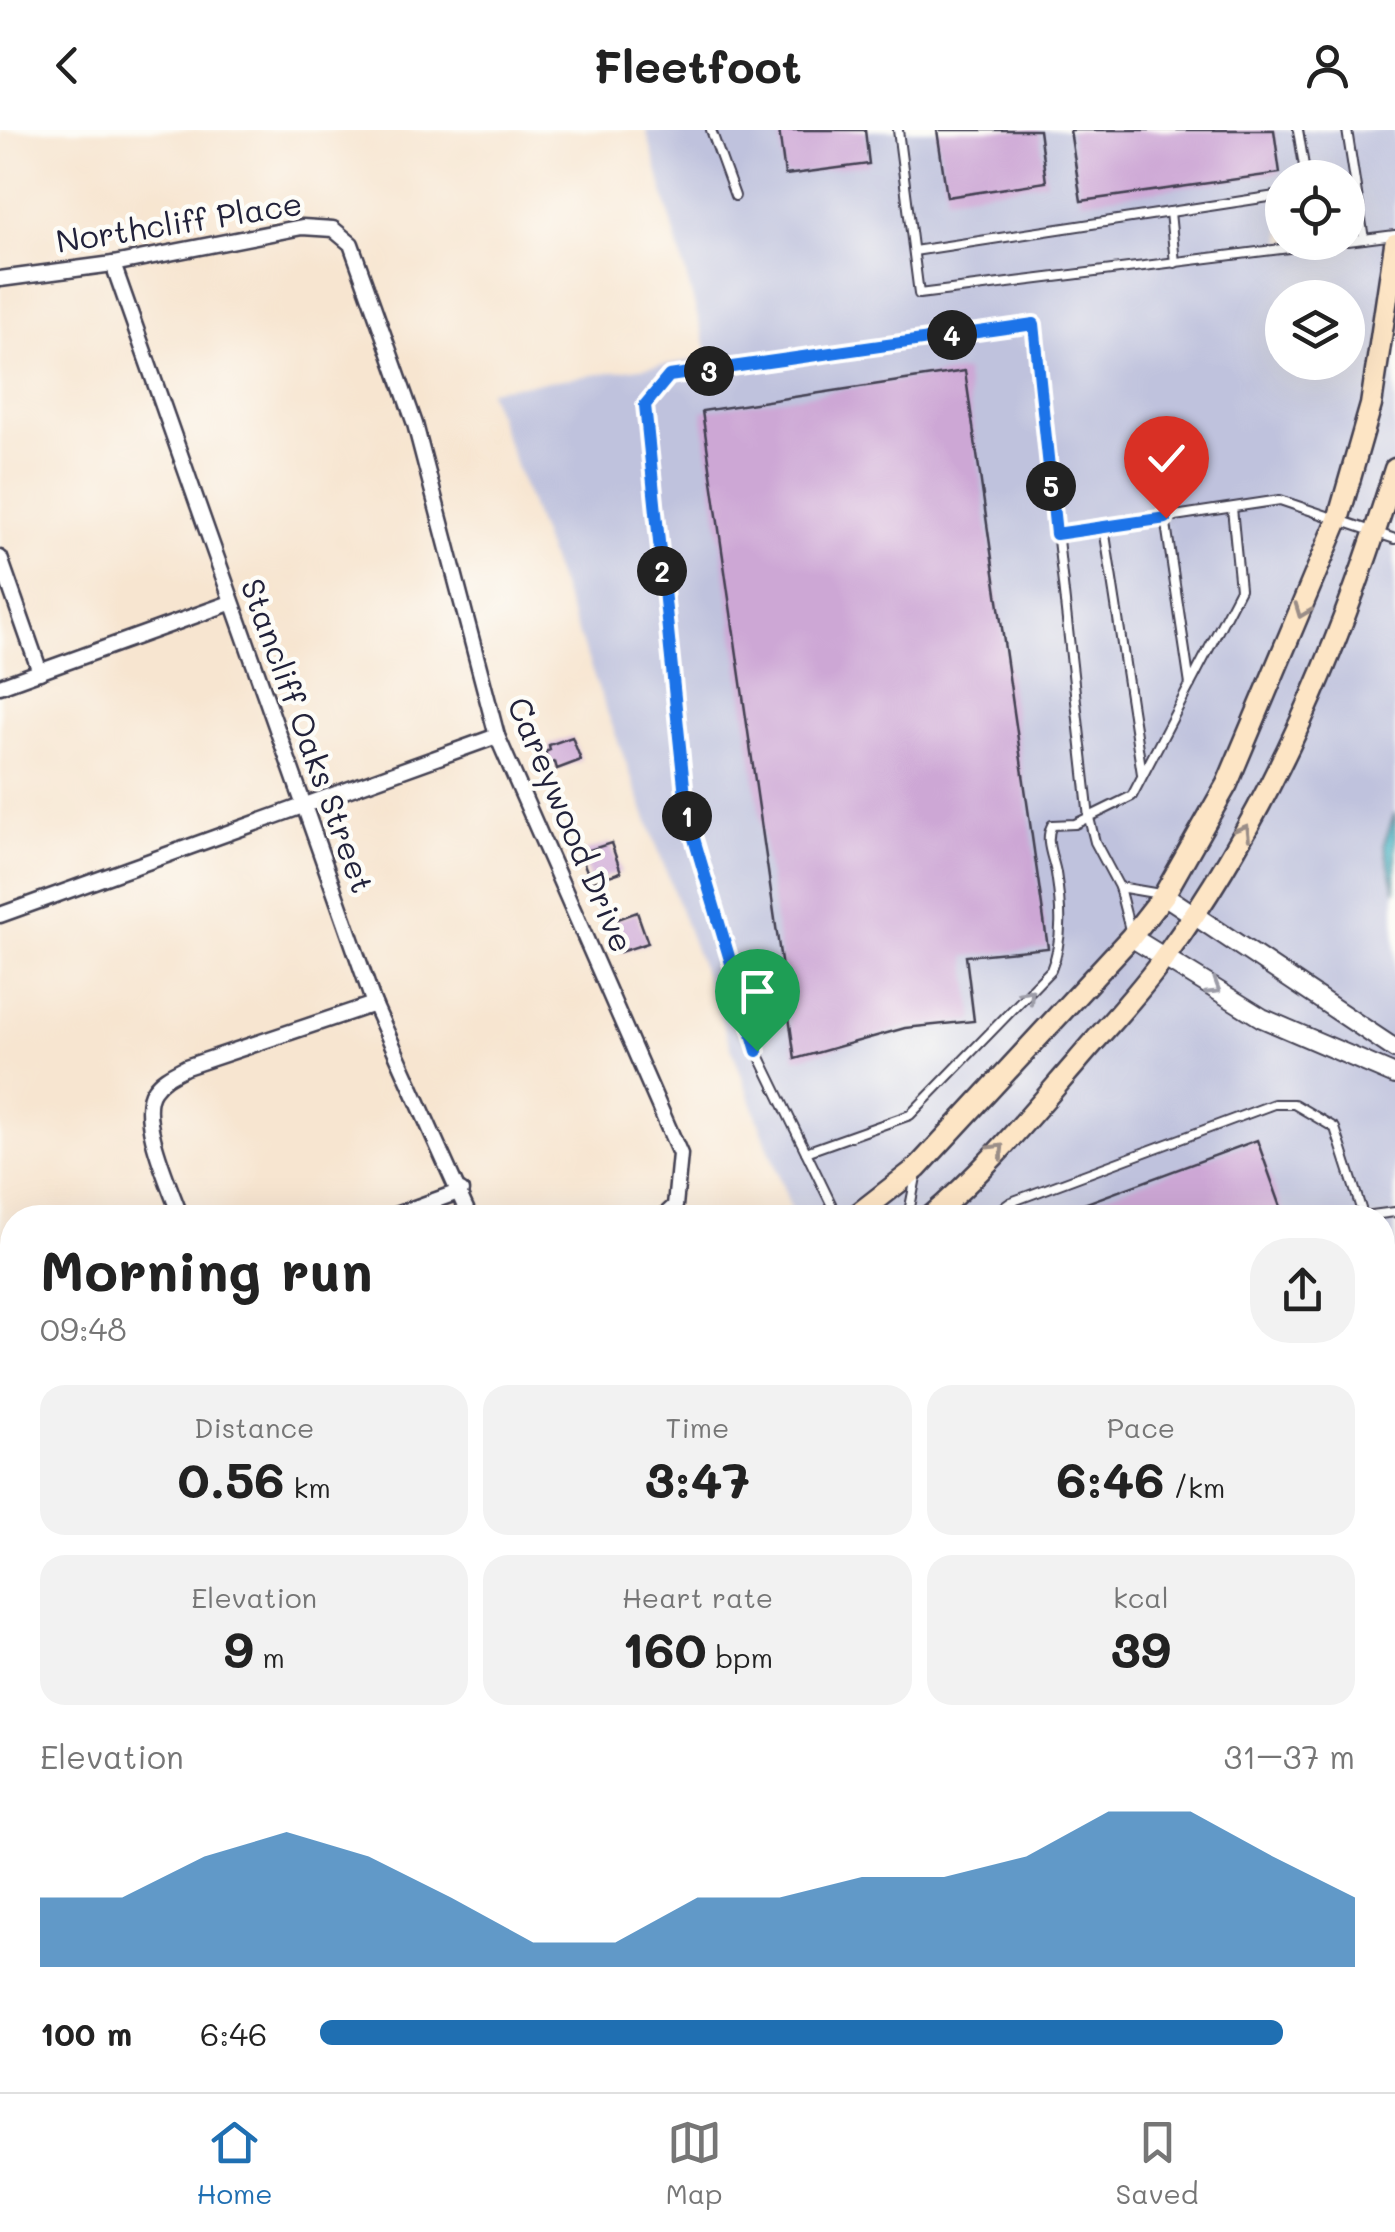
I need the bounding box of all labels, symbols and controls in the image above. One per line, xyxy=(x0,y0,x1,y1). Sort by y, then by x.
text: Fleetfoot xyxy=(593,36,802,94)
icon: back xyxy=(40,38,95,93)
icon: person xyxy=(1300,38,1355,93)
map controls xyxy=(1265,160,1365,380)
button: locate xyxy=(1265,160,1365,260)
street label: Northcliff Place xyxy=(53,181,305,261)
button: layers xyxy=(1265,280,1365,380)
pin: 4 xyxy=(927,310,977,360)
text: 4 xyxy=(943,317,961,353)
pin: 3 xyxy=(684,346,734,396)
text: 3 xyxy=(701,353,717,389)
pin xyxy=(1124,416,1209,519)
icon: check xyxy=(1139,431,1194,486)
pin: 5 xyxy=(1026,461,1076,511)
text: 5 xyxy=(1043,468,1059,504)
pin: 2 xyxy=(637,546,687,596)
text: 2 xyxy=(654,553,670,589)
street label: Stancliff Oaks Street xyxy=(232,572,385,898)
one-way arrow xyxy=(1294,601,1314,618)
street label: Careywood Drive xyxy=(498,690,645,959)
pin: 1 xyxy=(662,791,712,841)
text: 1 xyxy=(681,798,693,834)
one-way arrow xyxy=(1232,824,1251,842)
pin xyxy=(715,949,800,1052)
icon: arrive xyxy=(730,964,785,1019)
one-way arrow xyxy=(1203,976,1221,995)
one-way arrow xyxy=(1016,988,1034,1006)
one-way arrow xyxy=(987,1143,1005,1161)
text: Morning run xyxy=(40,1233,373,1305)
button: share xyxy=(1250,1238,1355,1343)
text: 09:48 xyxy=(40,1307,127,1349)
text: Distance xyxy=(194,1409,314,1445)
text: Time xyxy=(666,1409,729,1445)
text: Pace xyxy=(1107,1409,1175,1445)
text: 0.56 xyxy=(178,1445,285,1511)
text: 3:47 xyxy=(645,1445,750,1511)
text: 6:46 xyxy=(1056,1445,1164,1511)
text: km xyxy=(285,1469,331,1505)
text: /km xyxy=(1164,1469,1225,1505)
text: Elevation xyxy=(191,1579,317,1615)
text: Heart rate xyxy=(622,1579,773,1615)
text: kcal xyxy=(1113,1579,1169,1615)
text: 9 xyxy=(223,1615,254,1681)
text: 160 xyxy=(622,1615,707,1681)
text: 39 xyxy=(1111,1615,1171,1681)
text: m xyxy=(254,1639,285,1675)
text: bpm xyxy=(707,1639,773,1675)
text: Elevation xyxy=(40,1735,184,1777)
text: 31–37 m xyxy=(1223,1735,1355,1777)
text: 100 m xyxy=(40,2012,132,2054)
text: 6:46 xyxy=(200,2012,267,2054)
tab: Home xyxy=(196,2115,273,2211)
tab: Map xyxy=(666,2115,723,2211)
tab: Saved xyxy=(1115,2115,1199,2211)

